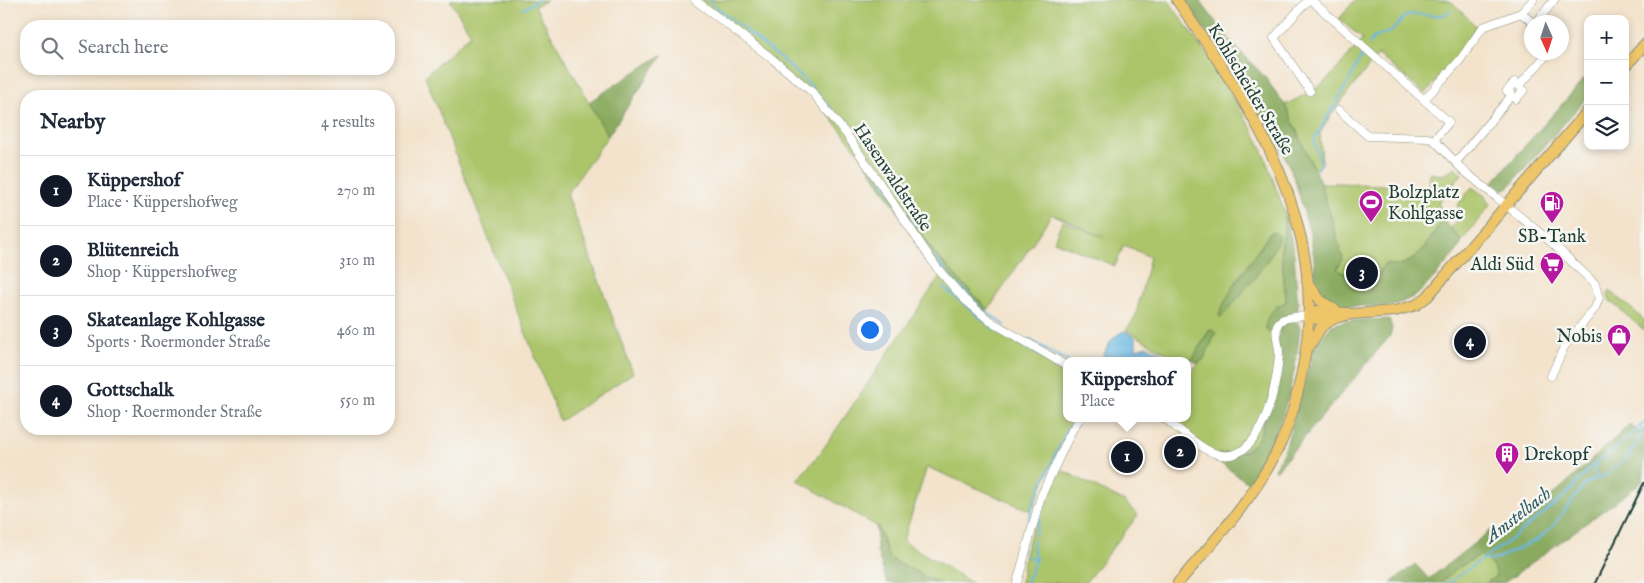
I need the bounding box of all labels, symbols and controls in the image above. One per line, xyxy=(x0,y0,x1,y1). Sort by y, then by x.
north arrow xyxy=(1524,15,1569,60)
map controls xyxy=(1584,15,1629,150)
button: + xyxy=(1584,15,1629,60)
search box xyxy=(20,20,395,75)
street label: Kohlscheider Straße xyxy=(1201,20,1298,160)
icon: search xyxy=(38,34,66,62)
text: Search here xyxy=(78,36,169,60)
button: − xyxy=(1584,60,1629,105)
button: layers xyxy=(1584,105,1629,150)
text: Nearby xyxy=(40,109,105,136)
text: 4 results xyxy=(321,113,375,133)
street label: Hasenwaldstraße xyxy=(847,119,936,236)
text: Küppershof xyxy=(87,169,181,193)
text: 1 xyxy=(53,181,59,201)
text: 270 m xyxy=(336,181,375,201)
place label: Bolzplatz Kohlgasse xyxy=(1388,182,1464,226)
sports icon: Bolzplatz Kohlgasse xyxy=(1358,189,1384,223)
fuel station icon: SB-Tank xyxy=(1539,190,1565,224)
text: Place · Küppershofweg xyxy=(87,193,238,213)
place label: SB-Tank xyxy=(1518,226,1586,249)
text: Blütenreich xyxy=(87,239,179,263)
text: 2 xyxy=(52,251,60,271)
text: 310 m xyxy=(339,251,375,271)
supermarket icon: Aldi Süd xyxy=(1539,251,1565,285)
pin: 3 xyxy=(1346,254,1378,292)
place label: Aldi Süd xyxy=(1469,254,1534,277)
text: Shop · Küppershofweg xyxy=(87,263,237,283)
text: Skateanlage Kohlgasse xyxy=(87,309,265,333)
your location xyxy=(857,317,883,343)
text: 3 xyxy=(53,321,59,341)
text: 460 m xyxy=(337,321,375,341)
pin: 4 xyxy=(1454,323,1486,361)
shop icon: Nobis xyxy=(1606,323,1632,357)
place label: Nobis xyxy=(1557,326,1602,349)
text: Sports · Roermonder Straße xyxy=(87,333,271,353)
popup xyxy=(1063,357,1191,422)
text: Küppershof xyxy=(1080,368,1174,392)
text: Gottschalk xyxy=(87,379,174,403)
text: 4 xyxy=(52,391,60,411)
text: 550 m xyxy=(340,391,375,411)
text: Place xyxy=(1080,392,1115,412)
text: Shop · Roermonder Straße xyxy=(87,403,262,423)
pin: 2 xyxy=(1164,433,1196,471)
pin: 1 xyxy=(1111,438,1143,476)
building icon: Drekopf xyxy=(1494,441,1520,475)
place label: Drekopf xyxy=(1524,444,1592,467)
water label: Amstelbach xyxy=(1479,482,1556,550)

